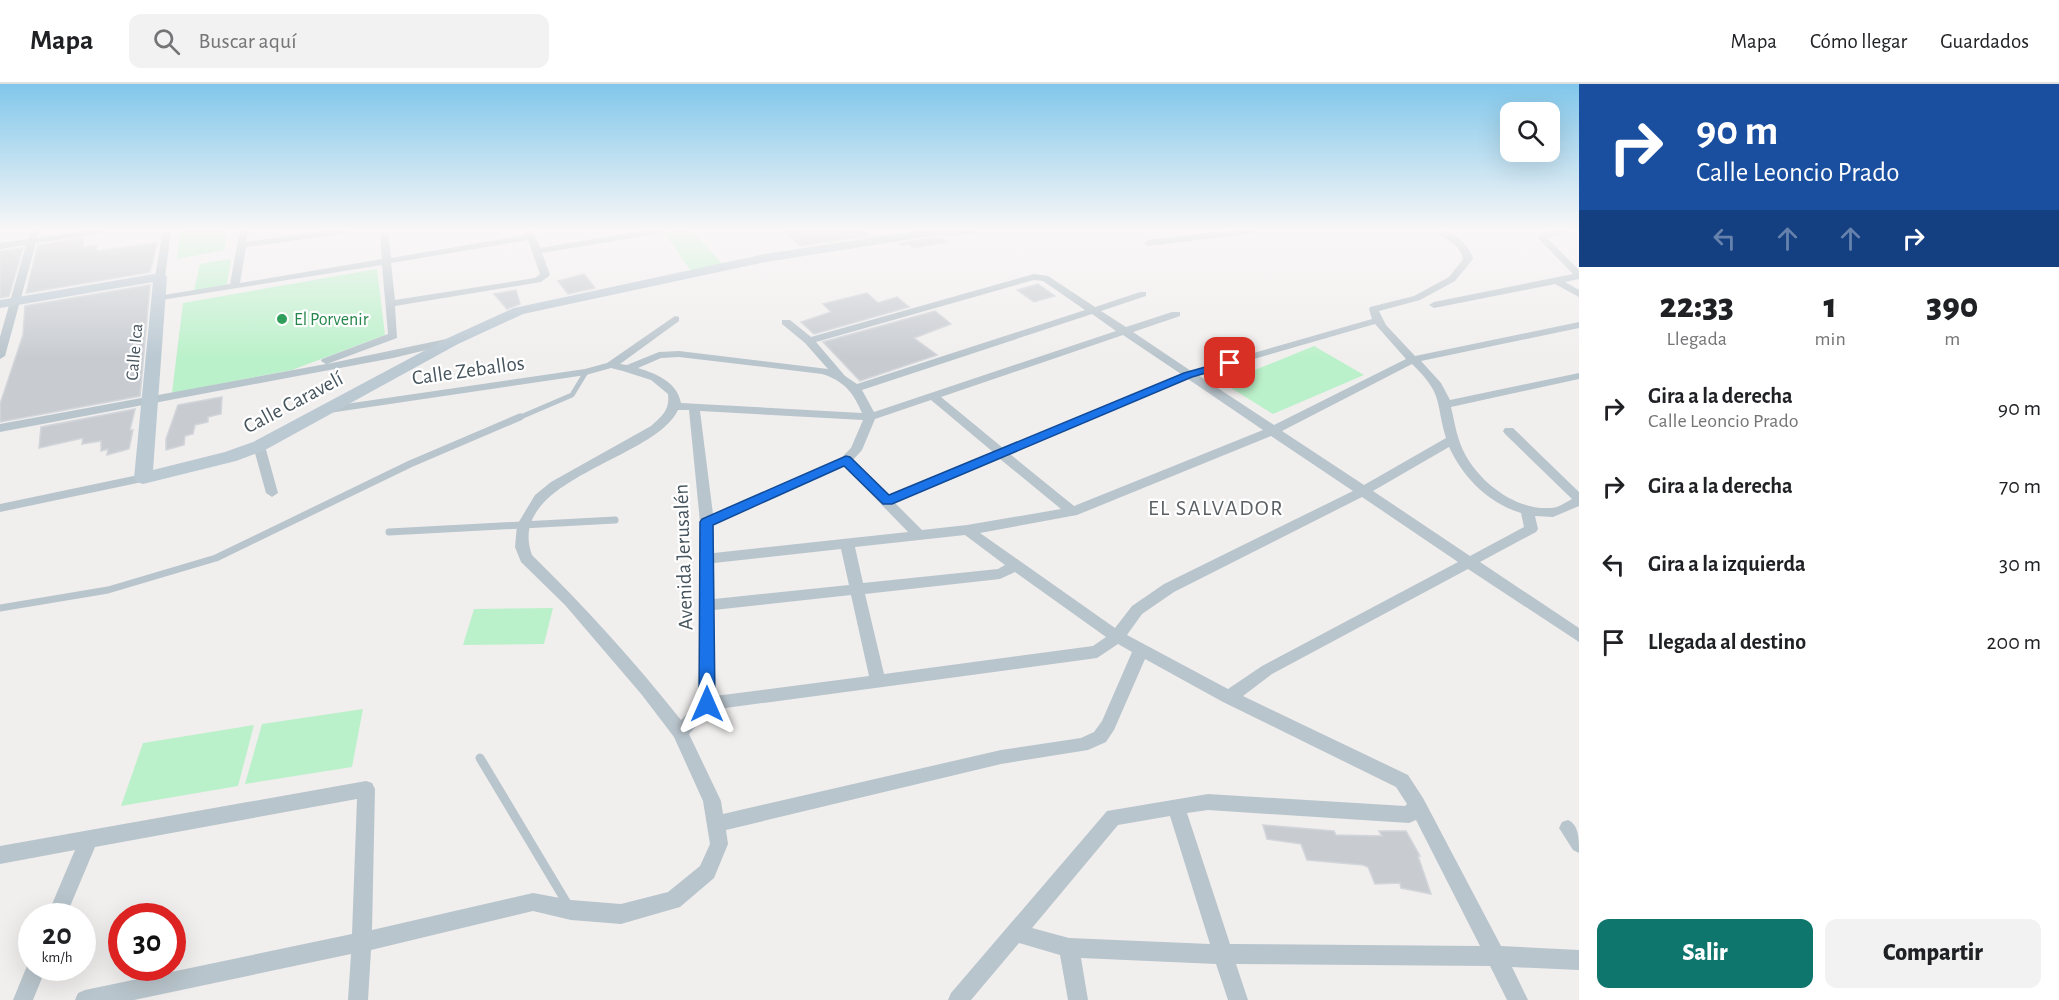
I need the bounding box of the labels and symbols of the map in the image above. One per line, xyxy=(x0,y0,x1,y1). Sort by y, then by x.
place label: El Porvenir xyxy=(294,311,369,329)
marker: El Porvenir xyxy=(275,312,289,326)
street label: Calle Ica xyxy=(124,323,146,381)
pin xyxy=(1204,337,1255,388)
street label: Calle Zeballos xyxy=(411,352,526,389)
street label: Calle Caravelí xyxy=(240,367,347,437)
street label: Avenida Jerusalén xyxy=(670,483,697,631)
district label: EL SALVADOR xyxy=(1148,497,1284,519)
position arrow xyxy=(675,672,739,736)
speed limit sign: 30 xyxy=(108,903,186,981)

